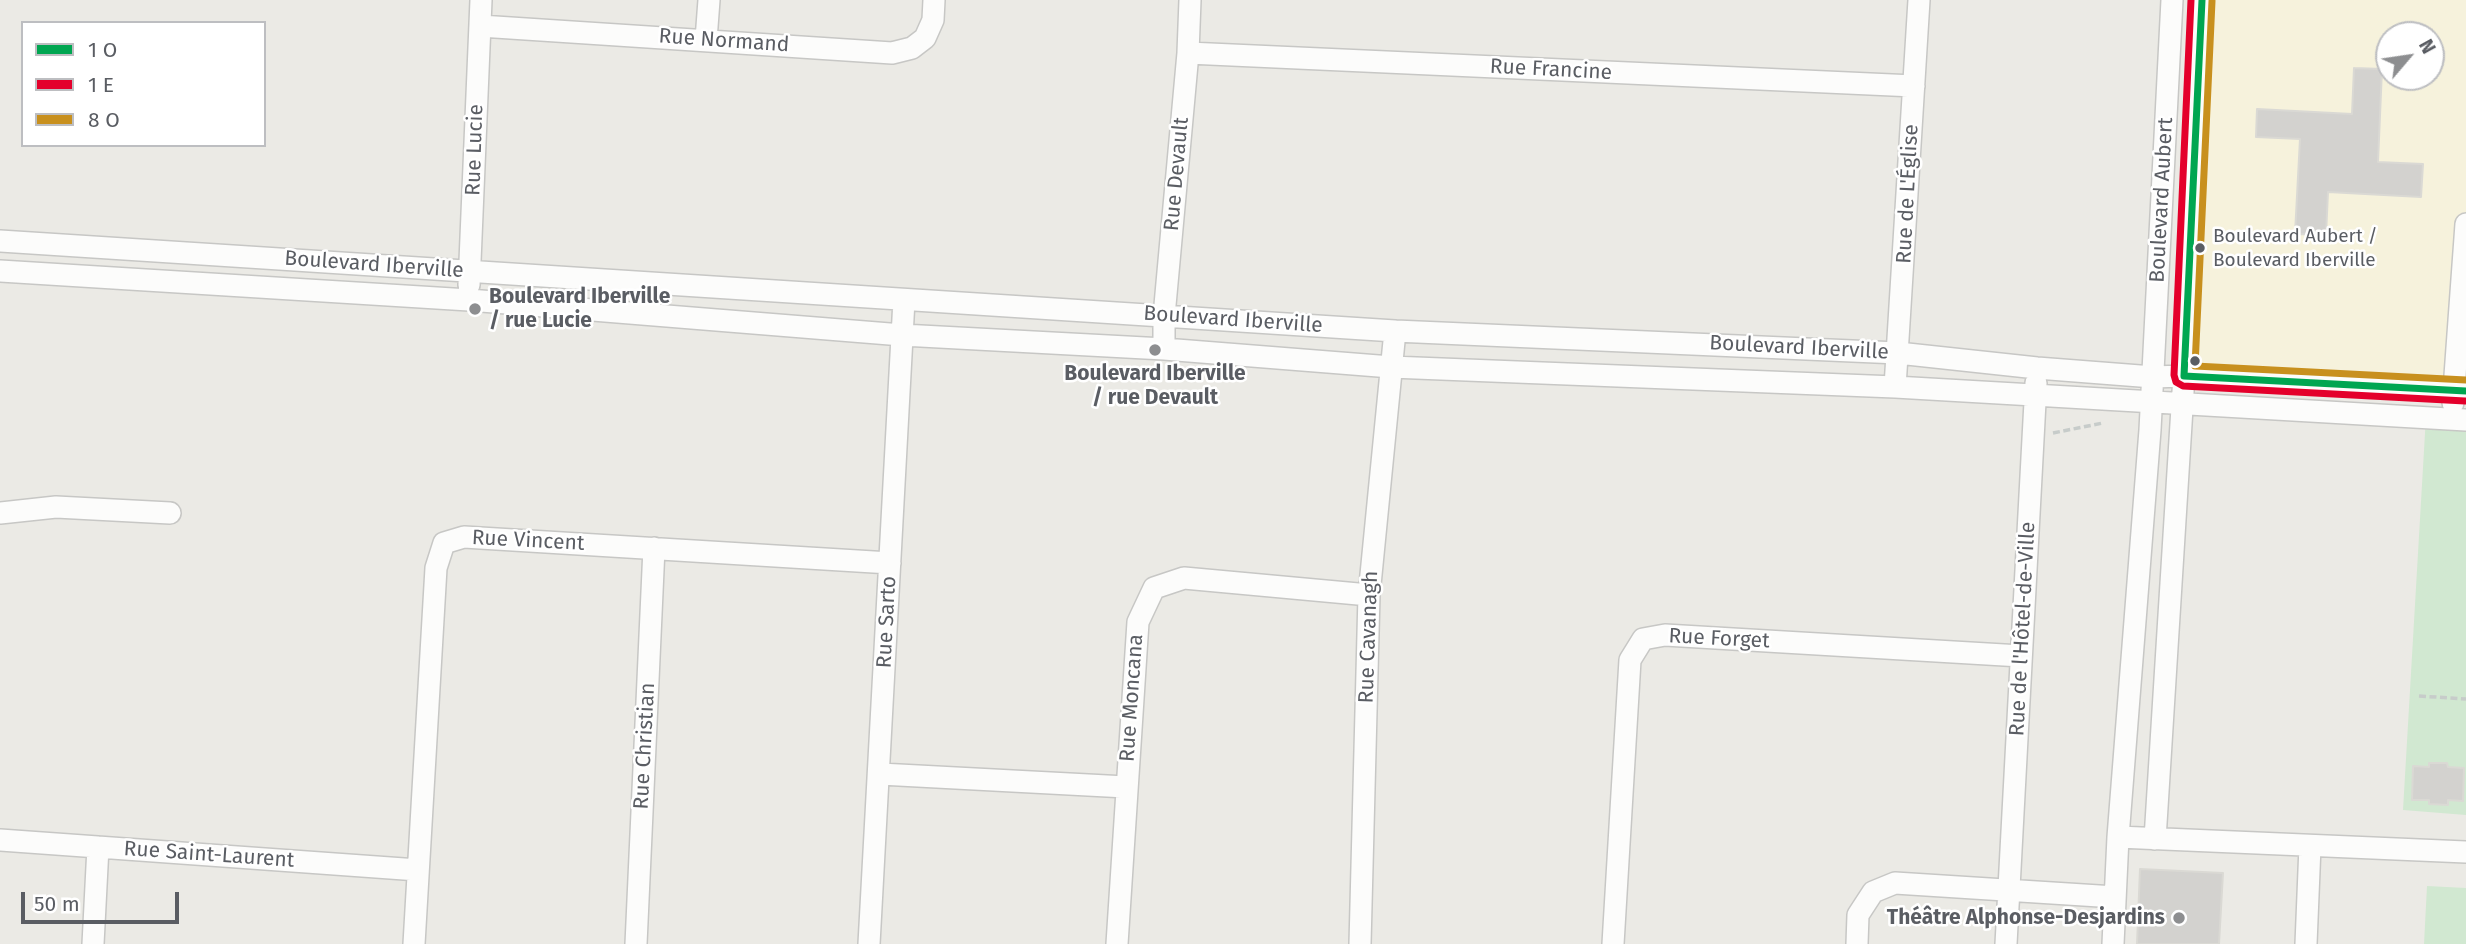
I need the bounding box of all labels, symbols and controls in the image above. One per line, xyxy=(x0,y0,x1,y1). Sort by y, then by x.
legend xyxy=(21,21,266,147)
north arrow xyxy=(2375,21,2445,91)
street label: Rue Normand xyxy=(658,24,790,58)
text: N xyxy=(2414,35,2440,58)
text: 1 O xyxy=(88,37,117,63)
street label: Rue Francine xyxy=(1489,54,1613,86)
text: 1 E xyxy=(88,72,114,98)
street label: Rue Lucie xyxy=(461,104,489,196)
text: 8 O xyxy=(88,107,120,133)
street label: Rue Devault xyxy=(1159,116,1195,232)
street label: Boulevard Aubert xyxy=(2145,117,2179,283)
street label: Rue de L'Église xyxy=(1892,124,1924,264)
place label: Boulevard Aubert / Boulevard Iberville xyxy=(2213,226,2378,270)
marker: Boulevard Aubert / Boulevard Iberville xyxy=(2193,241,2207,255)
street label: Boulevard Iberville xyxy=(283,246,465,284)
place label: Boulevard Iberville / rue Lucie xyxy=(489,284,670,334)
marker: Boulevard Iberville / rue Lucie xyxy=(467,301,483,317)
street label: Boulevard Iberville xyxy=(1142,301,1324,339)
street label: Boulevard Iberville xyxy=(1709,331,1889,365)
marker: Boulevard Iberville / rue Devault xyxy=(1147,342,1163,358)
unlabelled marker xyxy=(2188,354,2202,368)
place label: Boulevard Iberville / rue Devault xyxy=(1064,361,1246,411)
street label: Rue de l'Hôtel-de-Ville xyxy=(2005,521,2041,737)
street label: Rue Vincent xyxy=(471,525,585,557)
street label: Rue Cavanagh xyxy=(1354,570,1384,704)
street label: Rue Sarto xyxy=(872,575,902,669)
street label: Rue Forget xyxy=(1668,624,1770,654)
street label: Rue Moncana xyxy=(1115,633,1149,763)
street label: Rue Christian xyxy=(629,682,661,810)
street label: Rue Saint-Laurent xyxy=(123,836,295,874)
scale bar xyxy=(24,878,182,922)
text: 50 m xyxy=(34,891,80,917)
place label: Théâtre Alphonse-Desjardins xyxy=(1887,905,2165,931)
marker: Théâtre Alphonse-Desjardins xyxy=(2171,910,2187,926)

